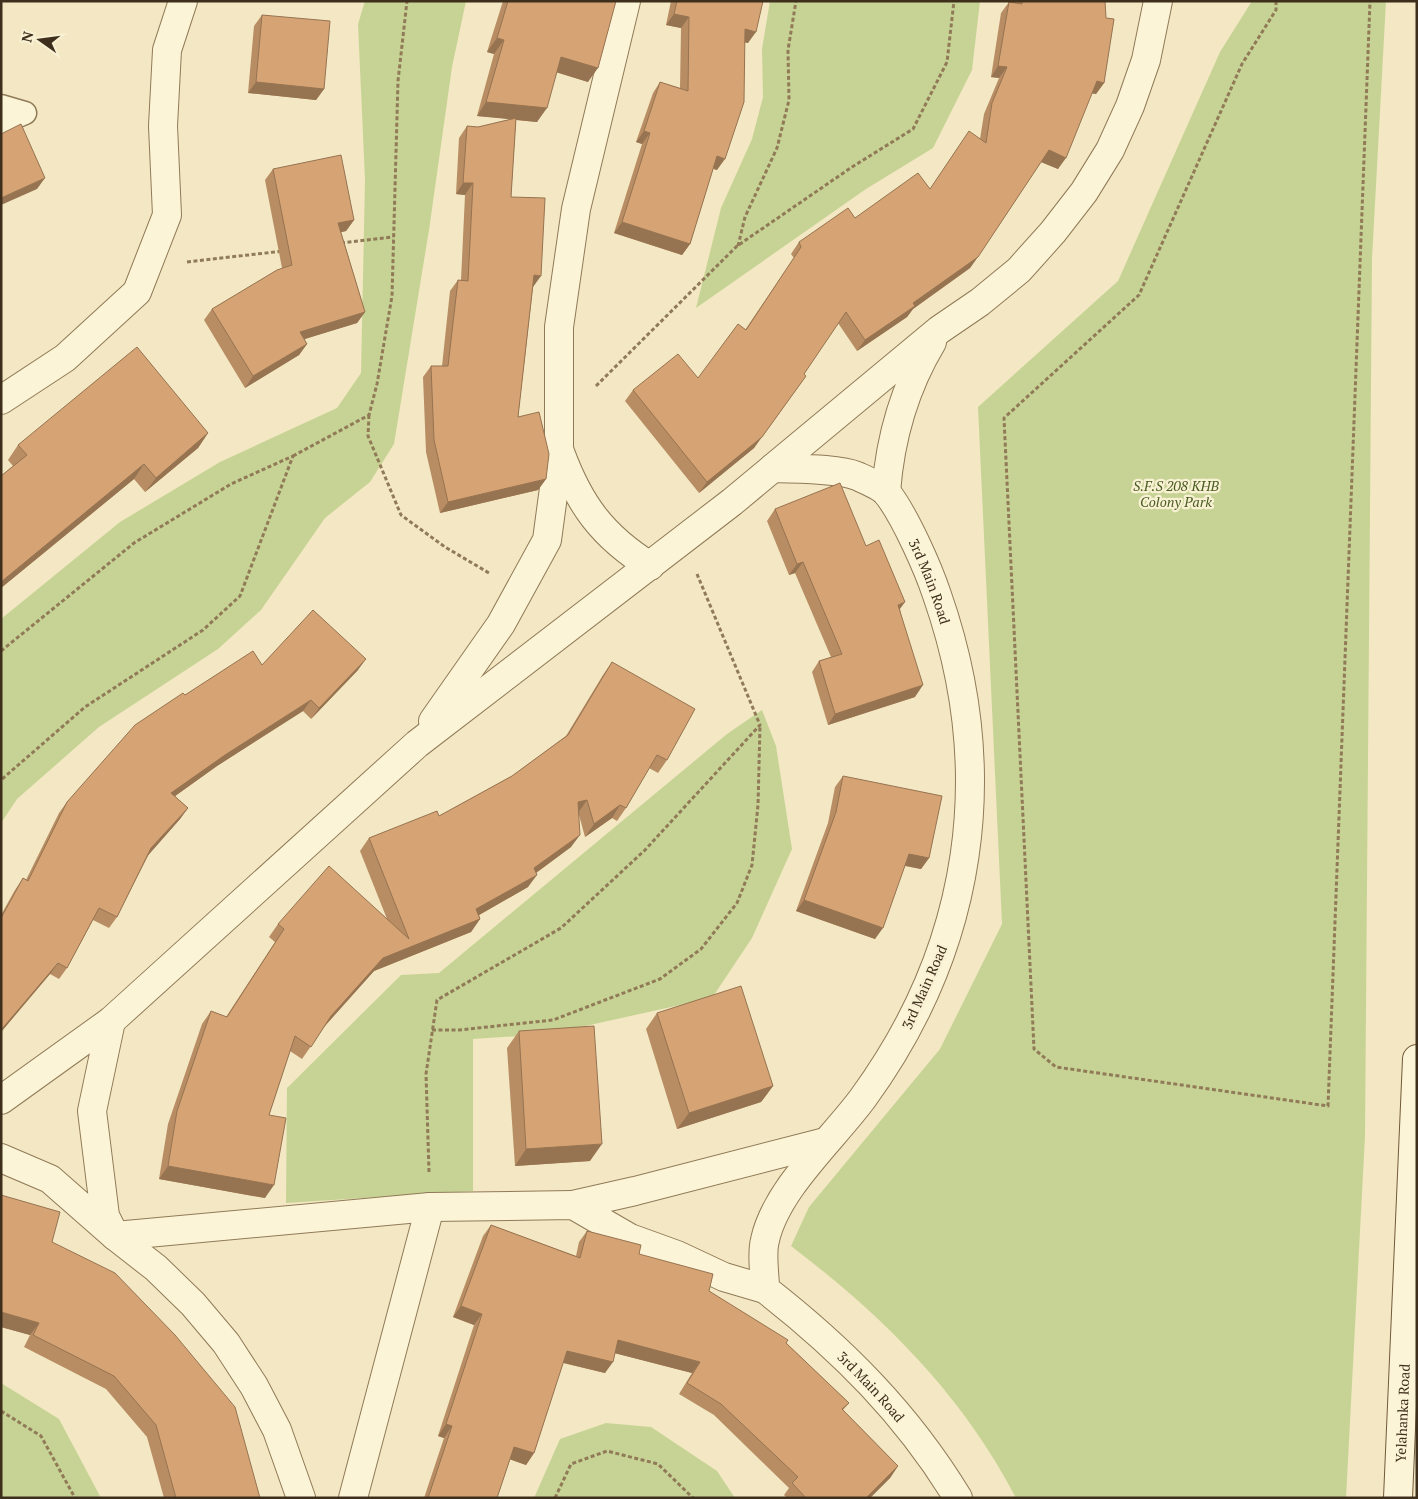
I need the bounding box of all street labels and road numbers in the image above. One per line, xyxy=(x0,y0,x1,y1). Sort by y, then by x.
street label: 3rd Main Road xyxy=(905,535,955,626)
street label: 3rd Main Road xyxy=(897,942,951,1032)
street label: 3rd Main Road xyxy=(834,1347,910,1426)
street label: Yelahanka Road xyxy=(1390,1363,1413,1463)

